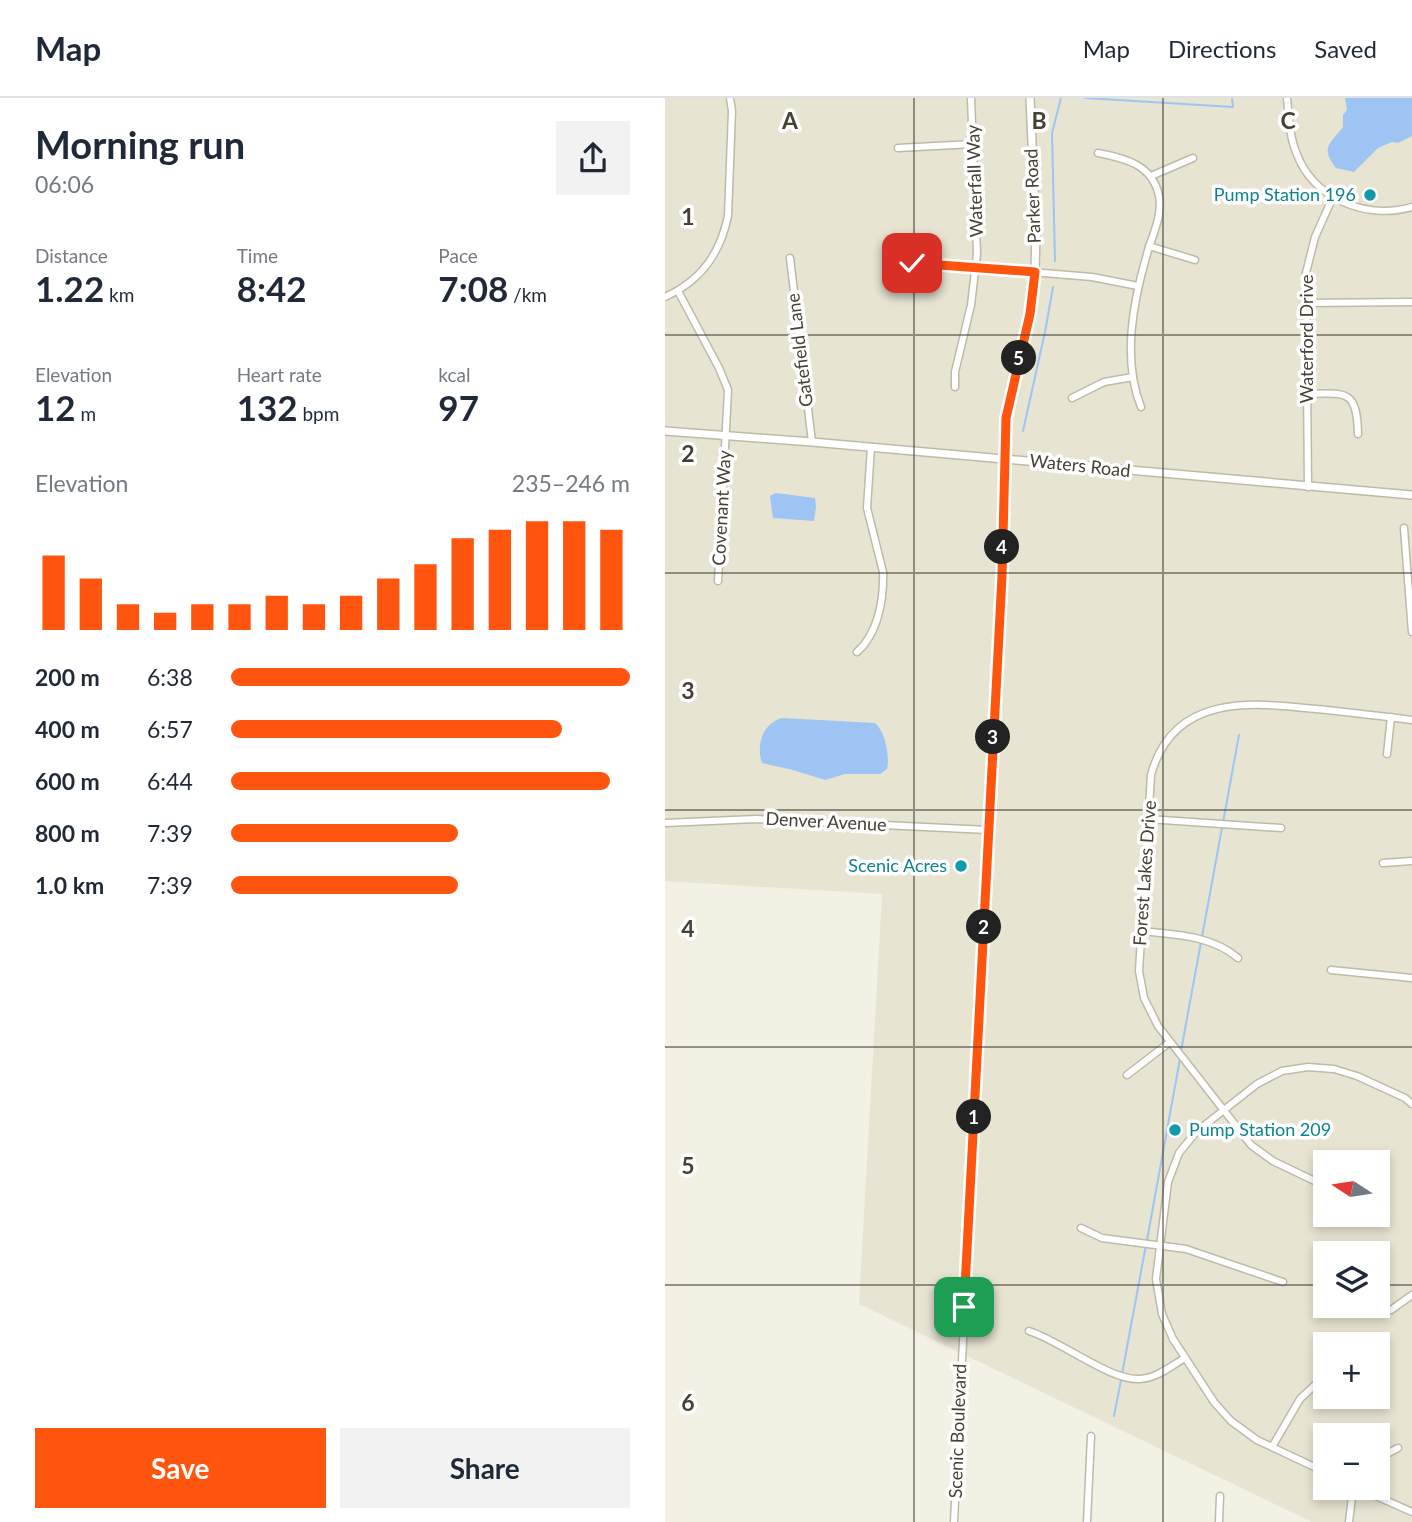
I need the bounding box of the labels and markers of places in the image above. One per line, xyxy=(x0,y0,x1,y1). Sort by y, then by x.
place label: Pump Station 196 xyxy=(1214,183,1356,205)
marker: Pump Station 196 xyxy=(1362,187,1378,203)
pin xyxy=(882,233,942,293)
pin: 5 xyxy=(1001,341,1037,376)
pin: 4 xyxy=(985,530,1019,564)
pin: 3 xyxy=(975,720,1011,754)
place label: Scenic Acres xyxy=(848,854,947,876)
marker: Scenic Acres xyxy=(953,858,969,874)
pin: 2 xyxy=(967,910,1001,944)
pin: 1 xyxy=(957,1100,991,1134)
place label: Pump Station 209 xyxy=(1189,1118,1331,1140)
marker: Pump Station 209 xyxy=(1167,1122,1183,1138)
pin xyxy=(934,1277,994,1337)

